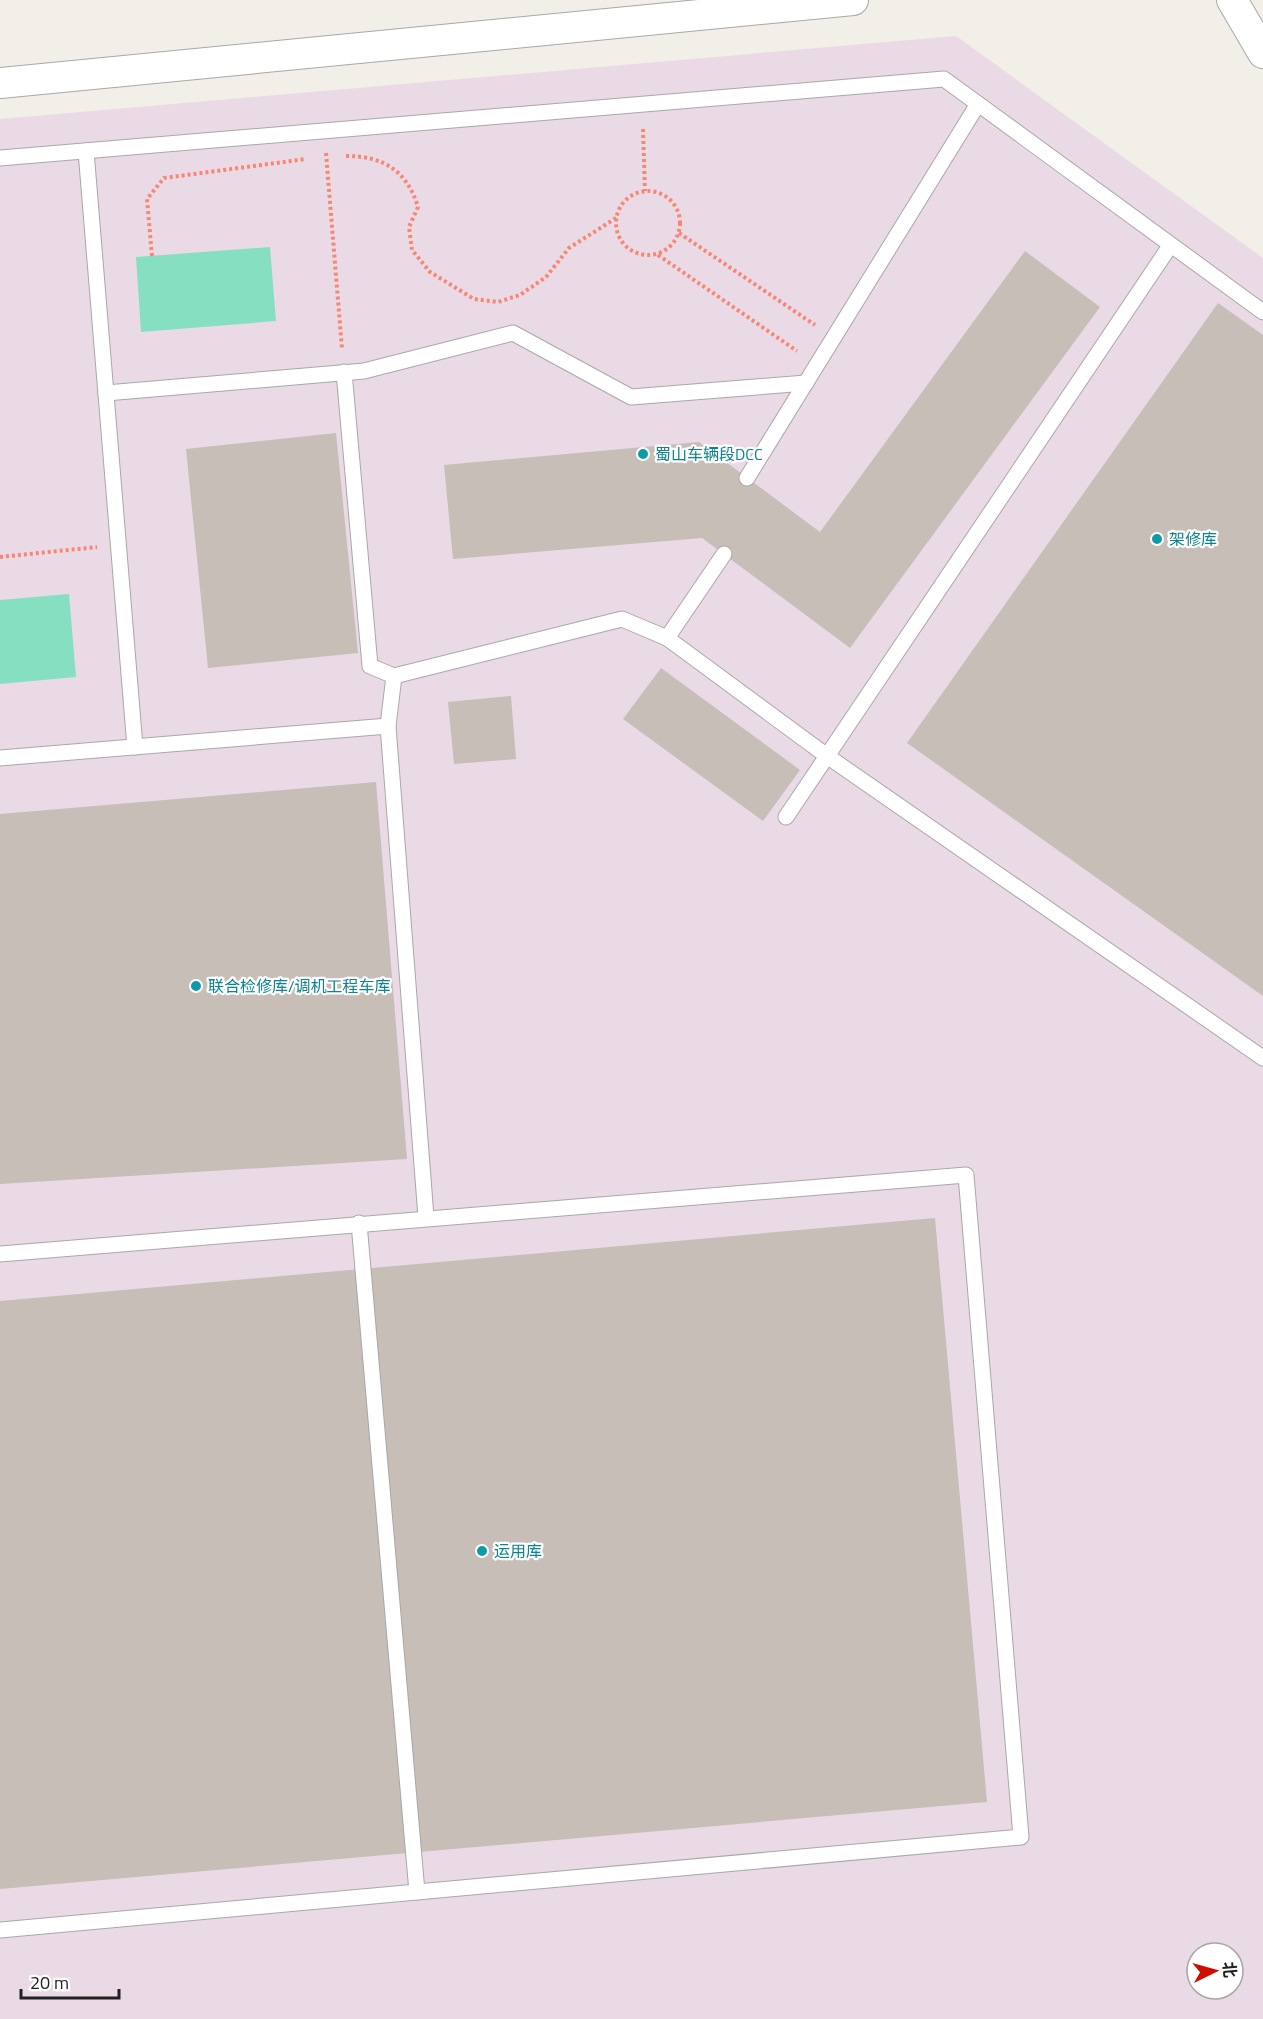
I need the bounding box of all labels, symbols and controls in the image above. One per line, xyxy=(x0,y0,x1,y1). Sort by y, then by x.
place label: 蜀山车辆段DCC xyxy=(655,442,763,466)
marker: 蜀山车辆段DCC xyxy=(636,447,650,461)
place label: 架修库 xyxy=(1169,527,1217,551)
marker: 架修库 xyxy=(1150,532,1164,546)
place label: 联合检修库/调机工程车库 xyxy=(208,974,391,998)
marker: 联合检修库/调机工程车库 xyxy=(189,979,203,993)
place label: 运用库 xyxy=(494,1539,542,1563)
marker: 运用库 xyxy=(475,1544,489,1558)
north arrow xyxy=(1185,1941,1245,2001)
text: 北 xyxy=(1217,1961,1243,1979)
scale bar xyxy=(21,1962,118,2000)
text: 20 m xyxy=(30,1969,69,1996)

